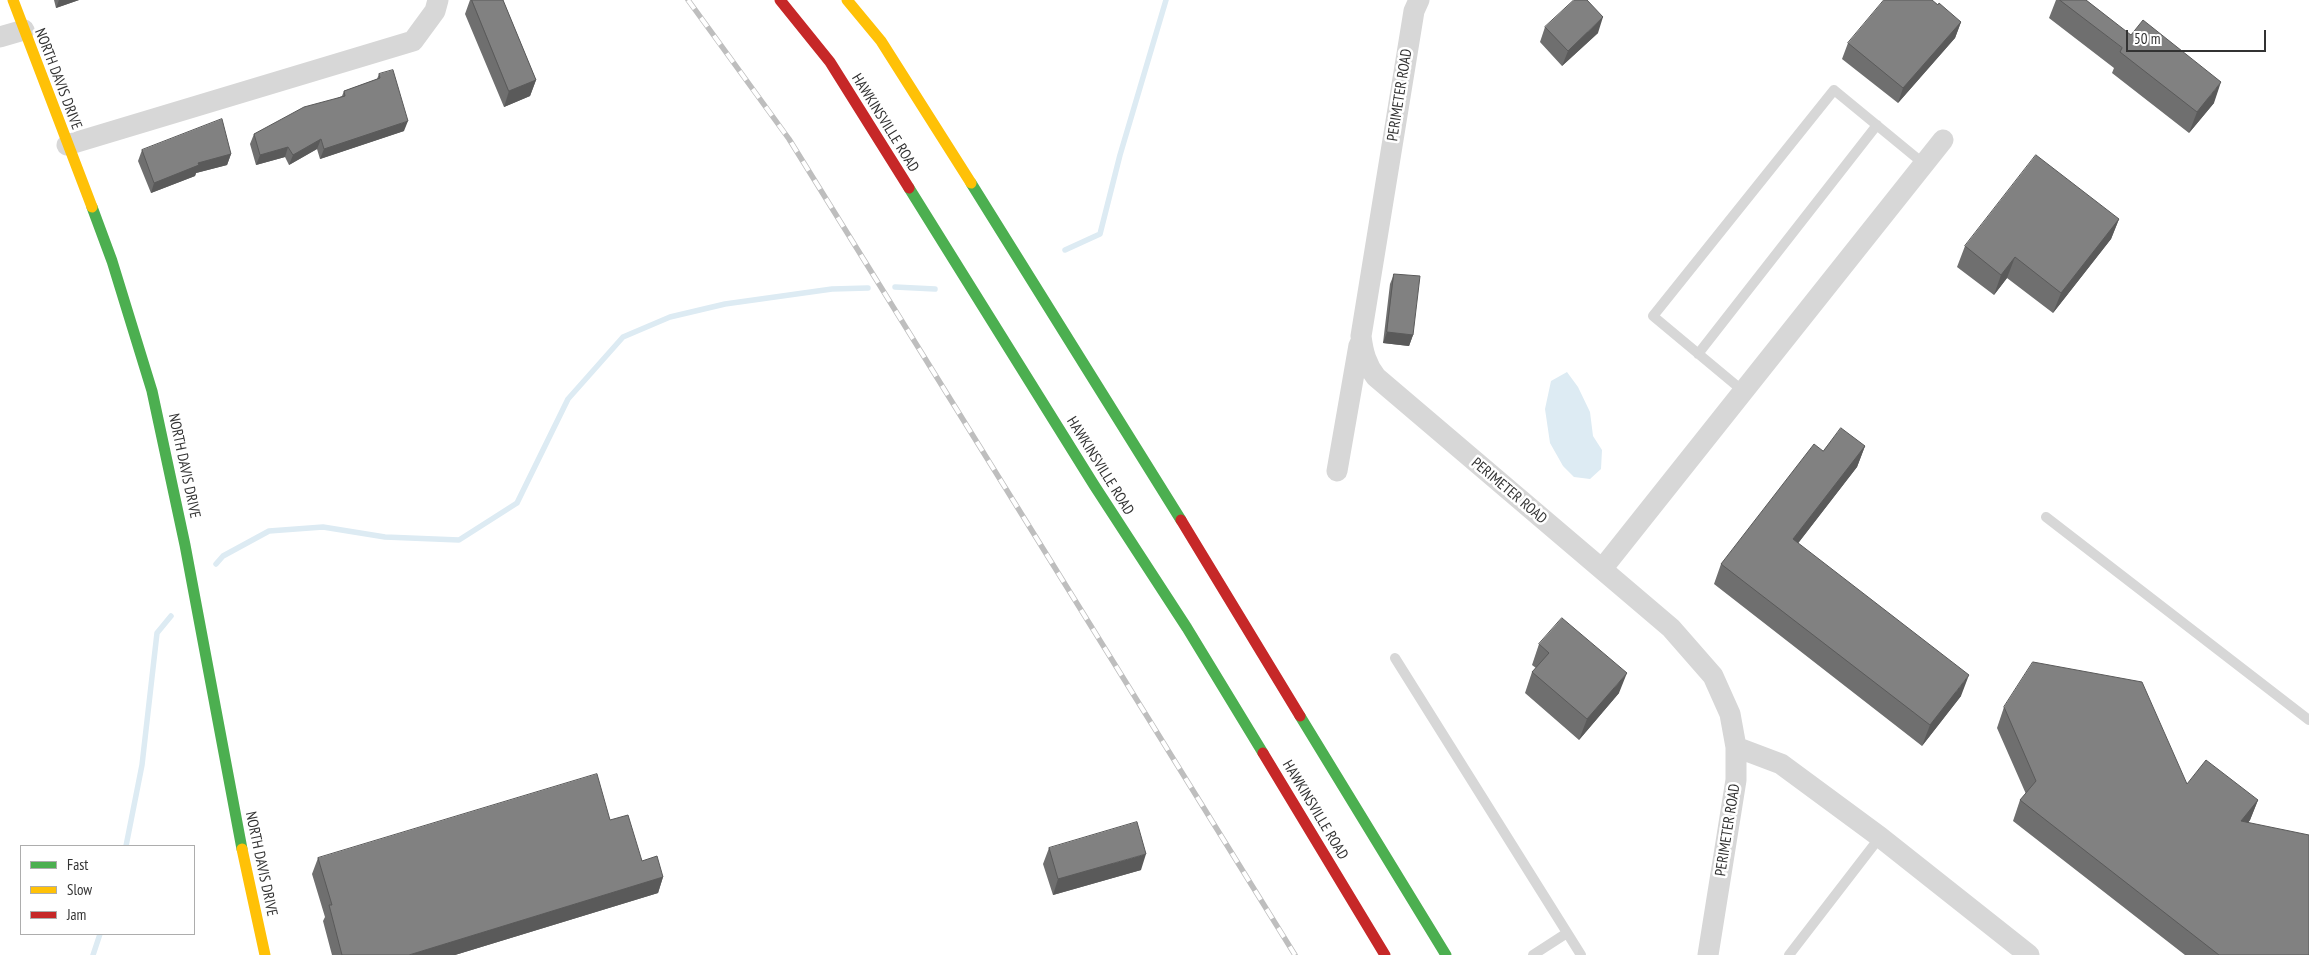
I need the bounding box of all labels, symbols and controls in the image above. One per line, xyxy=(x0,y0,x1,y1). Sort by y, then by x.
scale bar xyxy=(2129,20,2269,52)
street label: NORTH DAVIS DRIVE xyxy=(30,26,86,132)
text: 50 m xyxy=(2134,29,2160,48)
street label: PERIMETER ROAD xyxy=(1384,48,1416,142)
street label: HAWKINSVILLE ROAD xyxy=(848,71,922,175)
street label: NORTH DAVIS DRIVE xyxy=(164,412,204,520)
street label: HAWKINSVILLE ROAD xyxy=(1063,414,1137,518)
street label: PERIMETER ROAD xyxy=(1468,454,1550,528)
street label: HAWKINSVILLE ROAD xyxy=(1278,757,1352,863)
street label: PERIMETER ROAD xyxy=(1712,783,1744,877)
street label: NORTH DAVIS DRIVE xyxy=(241,810,281,918)
legend xyxy=(20,845,195,935)
text: Fast xyxy=(67,855,88,874)
text: Slow xyxy=(67,880,92,899)
text: Jam xyxy=(67,905,86,924)

